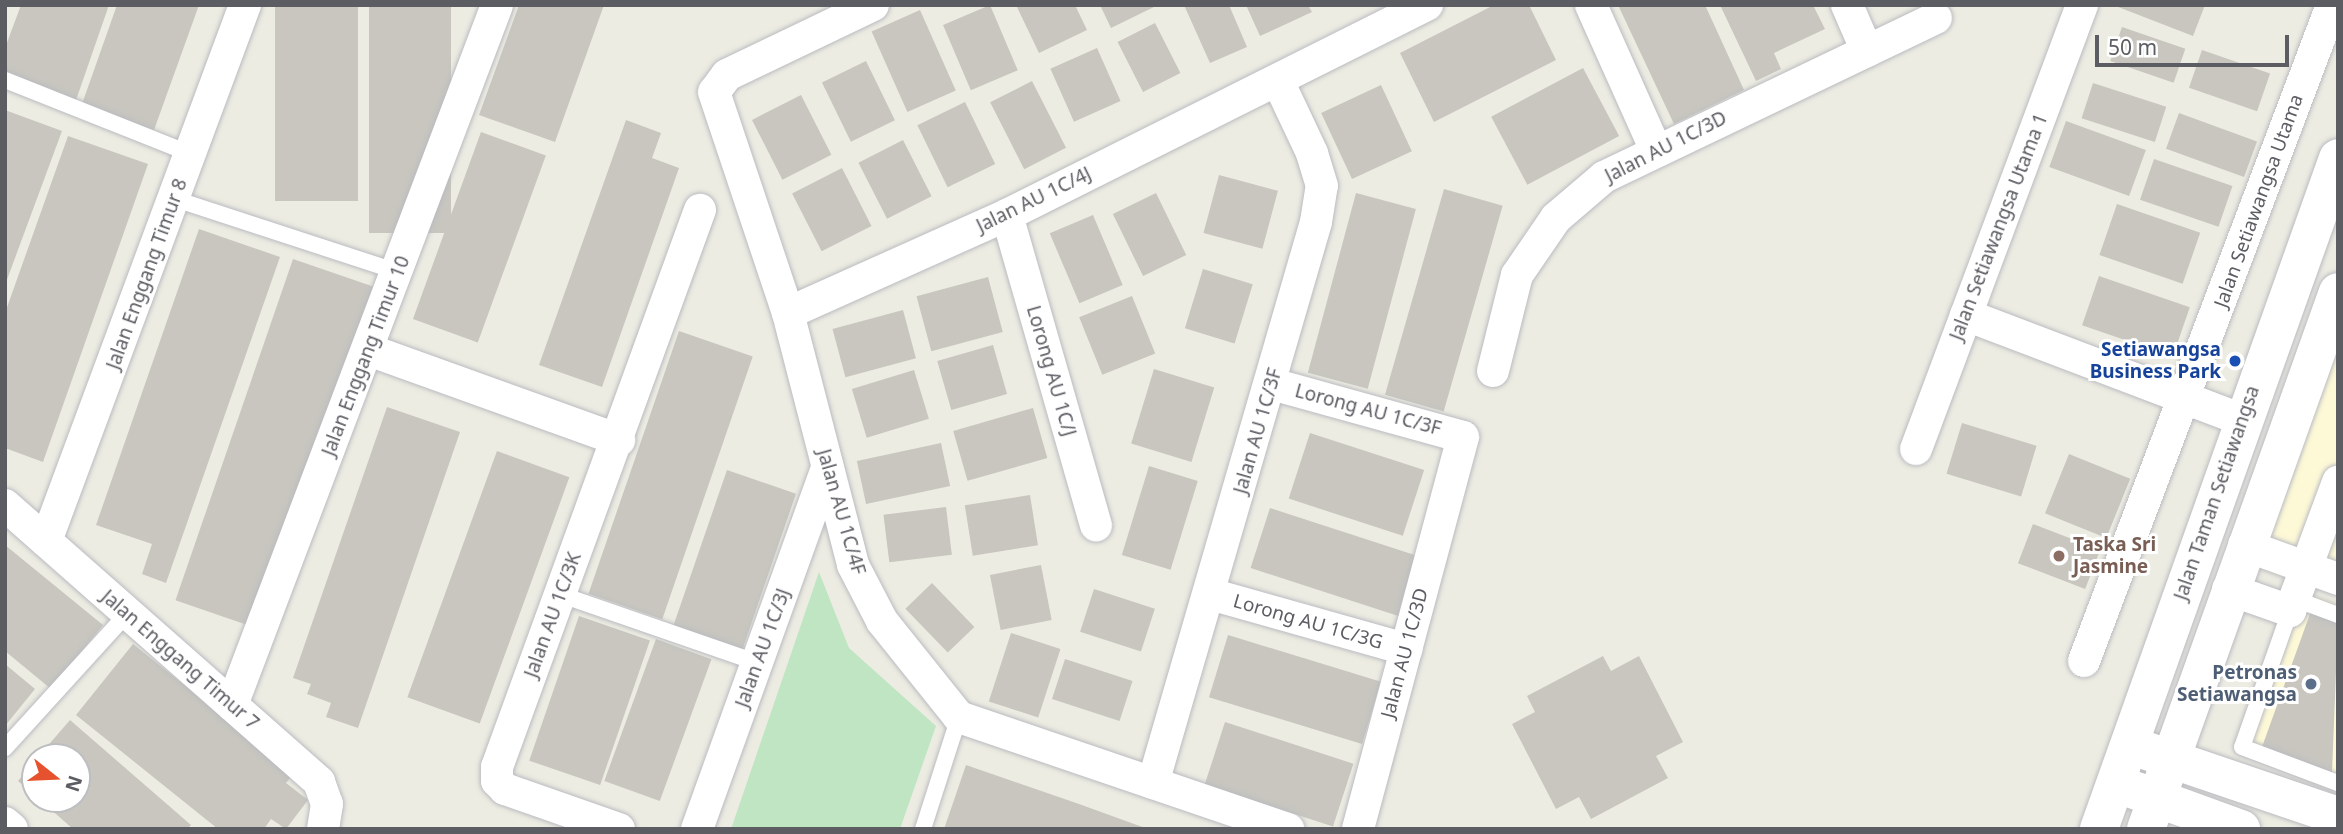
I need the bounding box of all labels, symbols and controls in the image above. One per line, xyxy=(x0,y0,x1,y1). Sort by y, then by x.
scale bar xyxy=(2098,21,2292,65)
text: 50 m xyxy=(2108,33,2157,61)
street label: Jalan Setiawangsa Utama xyxy=(2210,91,2308,311)
street label: Jalan AU 1C/3D xyxy=(1601,106,1731,188)
street label: Jalan Setiawangsa Utama 1 xyxy=(1945,110,2053,344)
street label: Jalan AU 1C/4J xyxy=(973,162,1095,238)
street label: Jalan Enggang Timur 8 xyxy=(102,175,192,373)
street label: Jalan Enggang Timur 10 xyxy=(317,253,415,459)
street label: Lorong AU 1C/J xyxy=(1021,303,1081,439)
place label: Setiawangsa Business Park xyxy=(2090,339,2221,383)
marker: Setiawangsa Business Park xyxy=(2227,353,2243,369)
street label: Jalan AU 1C/3F xyxy=(1229,366,1287,496)
street label: Lorong AU 1C/3F xyxy=(1292,380,1444,440)
street label: Jalan Taman Setiawangsa xyxy=(2170,383,2264,603)
street label: Jalan AU 1C/4F xyxy=(812,447,870,577)
place label: Taska Sri Jasmine xyxy=(2073,534,2156,578)
marker: Taska Sri Jasmine xyxy=(2051,548,2067,564)
street label: Jalan AU 1C/3K xyxy=(520,549,586,681)
street label: Jalan Enggang Timur 7 xyxy=(97,585,263,735)
street label: Jalan AU 1C/3J xyxy=(731,585,795,711)
street label: Jalan AU 1C/3D xyxy=(1377,585,1433,721)
street label: Lorong AU 1C/3G xyxy=(1231,590,1385,654)
place label: Petronas Setiawangsa xyxy=(2177,662,2297,706)
marker: Petronas Setiawangsa xyxy=(2303,676,2319,692)
north arrow xyxy=(21,743,91,813)
text: N xyxy=(59,772,89,795)

